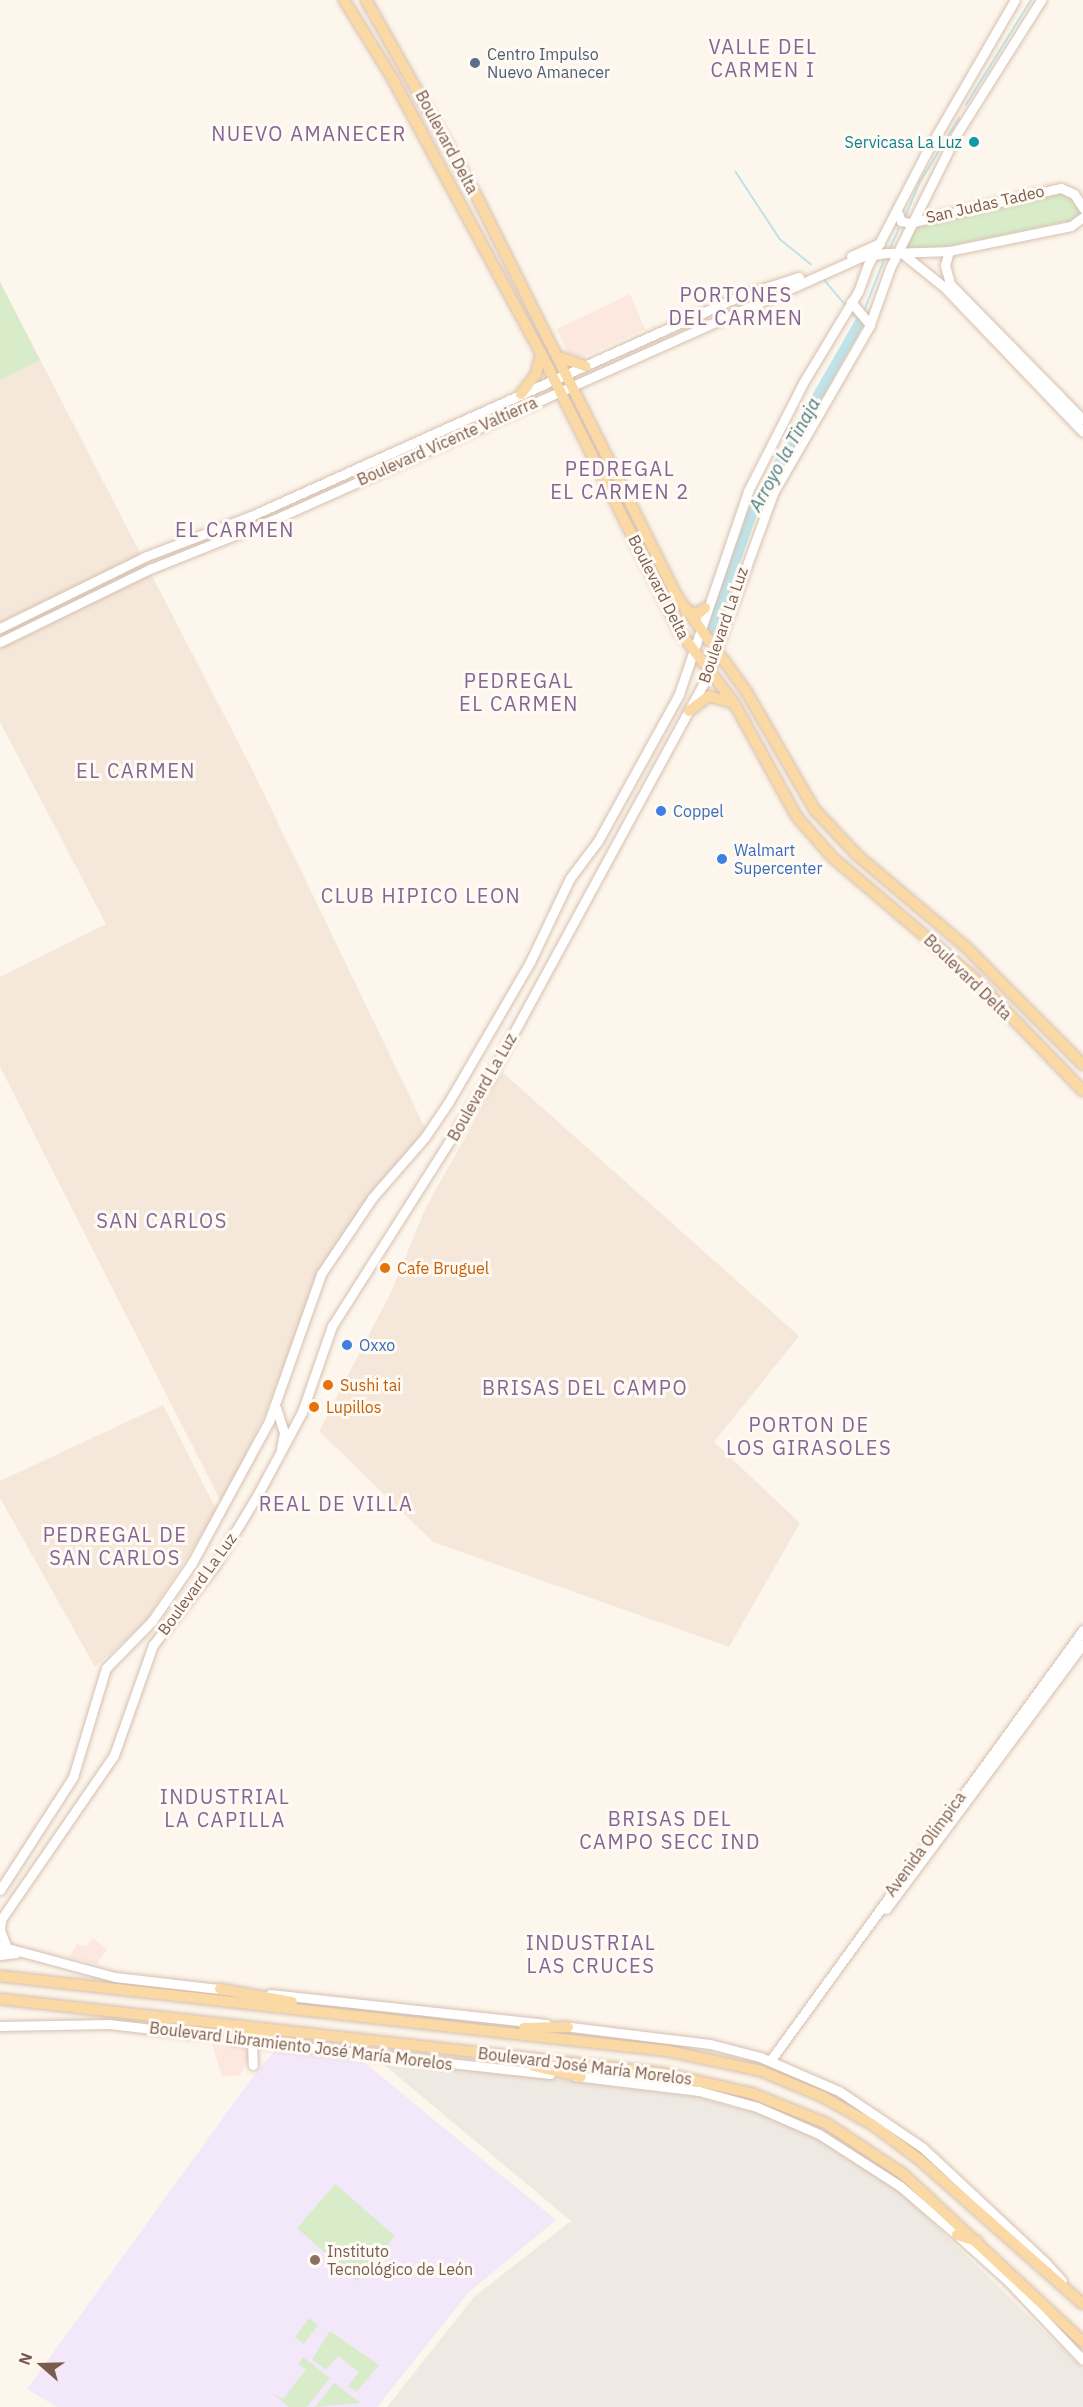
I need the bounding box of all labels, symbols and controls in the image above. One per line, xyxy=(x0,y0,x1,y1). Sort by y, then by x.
district label: VALLE DEL CARMEN I xyxy=(708,35,818,82)
place label: Centro Impulso Nuevo Amanecer xyxy=(487,44,610,82)
marker: Centro Impulso Nuevo Amanecer xyxy=(468,56,482,70)
street label: Boulevard Delta xyxy=(412,87,482,197)
district label: NUEVO AMANECER xyxy=(211,121,407,145)
place label: Servicasa La Luz xyxy=(845,132,962,152)
marker: Servicasa La Luz xyxy=(967,135,981,149)
street label: San Judas Tadeo xyxy=(924,181,1046,227)
district label: PORTONES DEL CARMEN xyxy=(669,282,803,329)
street label: Boulevard Vicente Valtierra xyxy=(354,393,540,489)
water label: Arroyo la Tinaja xyxy=(745,394,825,516)
district label: PEDREGAL EL CARMEN 2 xyxy=(550,457,690,504)
district label: EL CARMEN xyxy=(175,517,295,541)
street label: Boulevard Delta xyxy=(624,532,694,642)
street label: Boulevard La Luz xyxy=(694,565,752,685)
district label: PEDREGAL EL CARMEN xyxy=(459,669,579,716)
district label: EL CARMEN xyxy=(76,758,196,782)
place label: Coppel xyxy=(673,801,724,821)
marker: Coppel xyxy=(654,804,668,818)
place label: Walmart Supercenter xyxy=(734,840,822,878)
marker: Walmart Supercenter xyxy=(715,852,729,866)
district label: CLUB HIPICO LEON xyxy=(321,883,521,907)
street label: Boulevard Delta xyxy=(920,930,1016,1024)
street label: Boulevard La Luz xyxy=(443,1030,521,1144)
district label: SAN CARLOS xyxy=(96,1208,228,1232)
place label: Cafe Bruguel xyxy=(397,1258,489,1278)
marker: Cafe Bruguel xyxy=(378,1261,392,1275)
place label: Oxxo xyxy=(359,1335,395,1355)
marker: Oxxo xyxy=(340,1338,354,1352)
place label: Sushi tai xyxy=(340,1375,401,1395)
district label: BRISAS DEL CAMPO xyxy=(482,1375,688,1399)
marker: Sushi tai xyxy=(321,1378,335,1392)
place label: Lupillos xyxy=(326,1397,382,1417)
marker: Lupillos xyxy=(307,1400,321,1414)
district label: PORTON DE LOS GIRASOLES xyxy=(726,1413,892,1460)
district label: REAL DE VILLA xyxy=(259,1491,413,1515)
district label: PEDREGAL DE SAN CARLOS xyxy=(43,1523,187,1570)
street label: Boulevard La Luz xyxy=(154,1529,240,1639)
district label: INDUSTRIAL LA CAPILLA xyxy=(160,1784,290,1831)
street label: Avenida Olímpica xyxy=(881,1788,969,1900)
district label: BRISAS DEL CAMPO SECC IND xyxy=(579,1807,761,1854)
district label: INDUSTRIAL LAS CRUCES xyxy=(526,1930,656,1977)
street label: Boulevard Libramiento José María Morelos xyxy=(148,2018,454,2074)
street label: Boulevard José María Morelos xyxy=(477,2043,693,2089)
place label: Instituto Tecnológico de León xyxy=(327,2241,473,2279)
marker: Instituto Tecnológico de León xyxy=(308,2253,322,2267)
north arrow xyxy=(12,2335,72,2395)
text: N xyxy=(14,2350,36,2368)

